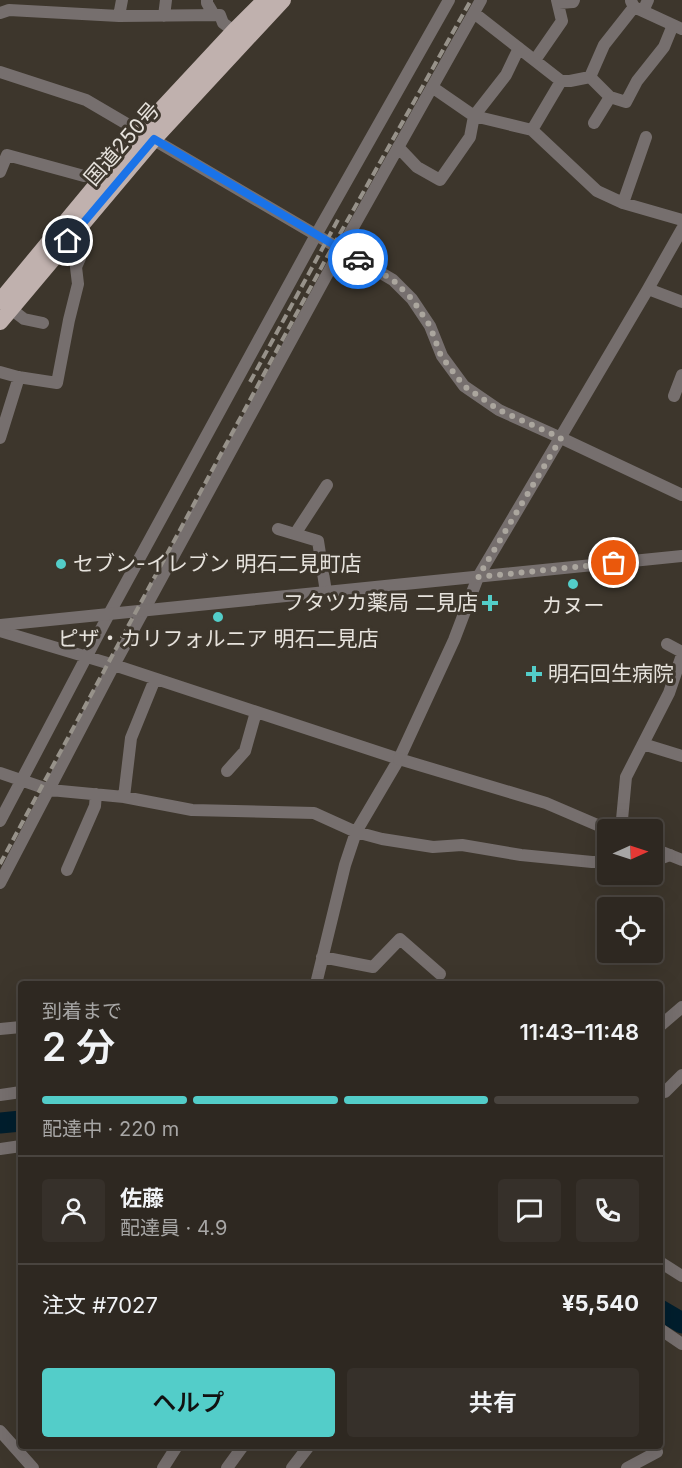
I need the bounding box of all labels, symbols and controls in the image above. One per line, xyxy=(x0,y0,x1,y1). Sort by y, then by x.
street label: 国道250号 xyxy=(79,97,164,190)
pin xyxy=(42,215,93,266)
icon: home xyxy=(51,224,84,257)
courier xyxy=(328,229,388,289)
icon: car xyxy=(342,243,375,276)
pin xyxy=(588,537,639,588)
icon: bag xyxy=(597,546,630,579)
place label: セブン-イレブン 明石二見町店 xyxy=(73,551,362,576)
marker: セブン-イレブン 明石二見町店 xyxy=(54,557,68,571)
marker: カヌー xyxy=(566,577,580,591)
place label: フタツカ薬局 二見店 xyxy=(283,590,478,615)
place label: カヌー xyxy=(542,593,605,618)
marker: フタツカ薬局 二見店 xyxy=(483,596,497,610)
marker: ピザ・カリフォルニア 明石二見店 xyxy=(211,610,225,624)
place label: ピザ・カリフォルニア 明石二見店 xyxy=(58,626,378,651)
place label: 明石回生病院 xyxy=(548,661,674,686)
marker: 明石回生病院 xyxy=(525,665,543,683)
north arrow xyxy=(597,819,663,885)
map controls xyxy=(597,819,663,963)
button: locate xyxy=(597,897,663,963)
text: 到着まで xyxy=(42,999,122,1023)
text: 11:43–11:48 xyxy=(519,1019,639,1045)
text: 2 分 xyxy=(42,1023,115,1070)
text: 配達中 · 220 m xyxy=(42,1117,179,1141)
button: person xyxy=(42,1179,105,1242)
button: chat xyxy=(498,1179,561,1242)
button: phone xyxy=(576,1179,639,1242)
text: 佐藤 xyxy=(120,1185,164,1211)
text: 配達員 · 4.9 xyxy=(120,1216,227,1240)
text: ¥5,540 xyxy=(562,1290,639,1316)
text: 注文 #7027 xyxy=(42,1292,158,1318)
button: ヘルプ xyxy=(42,1368,335,1437)
button: 共有 xyxy=(347,1368,639,1437)

